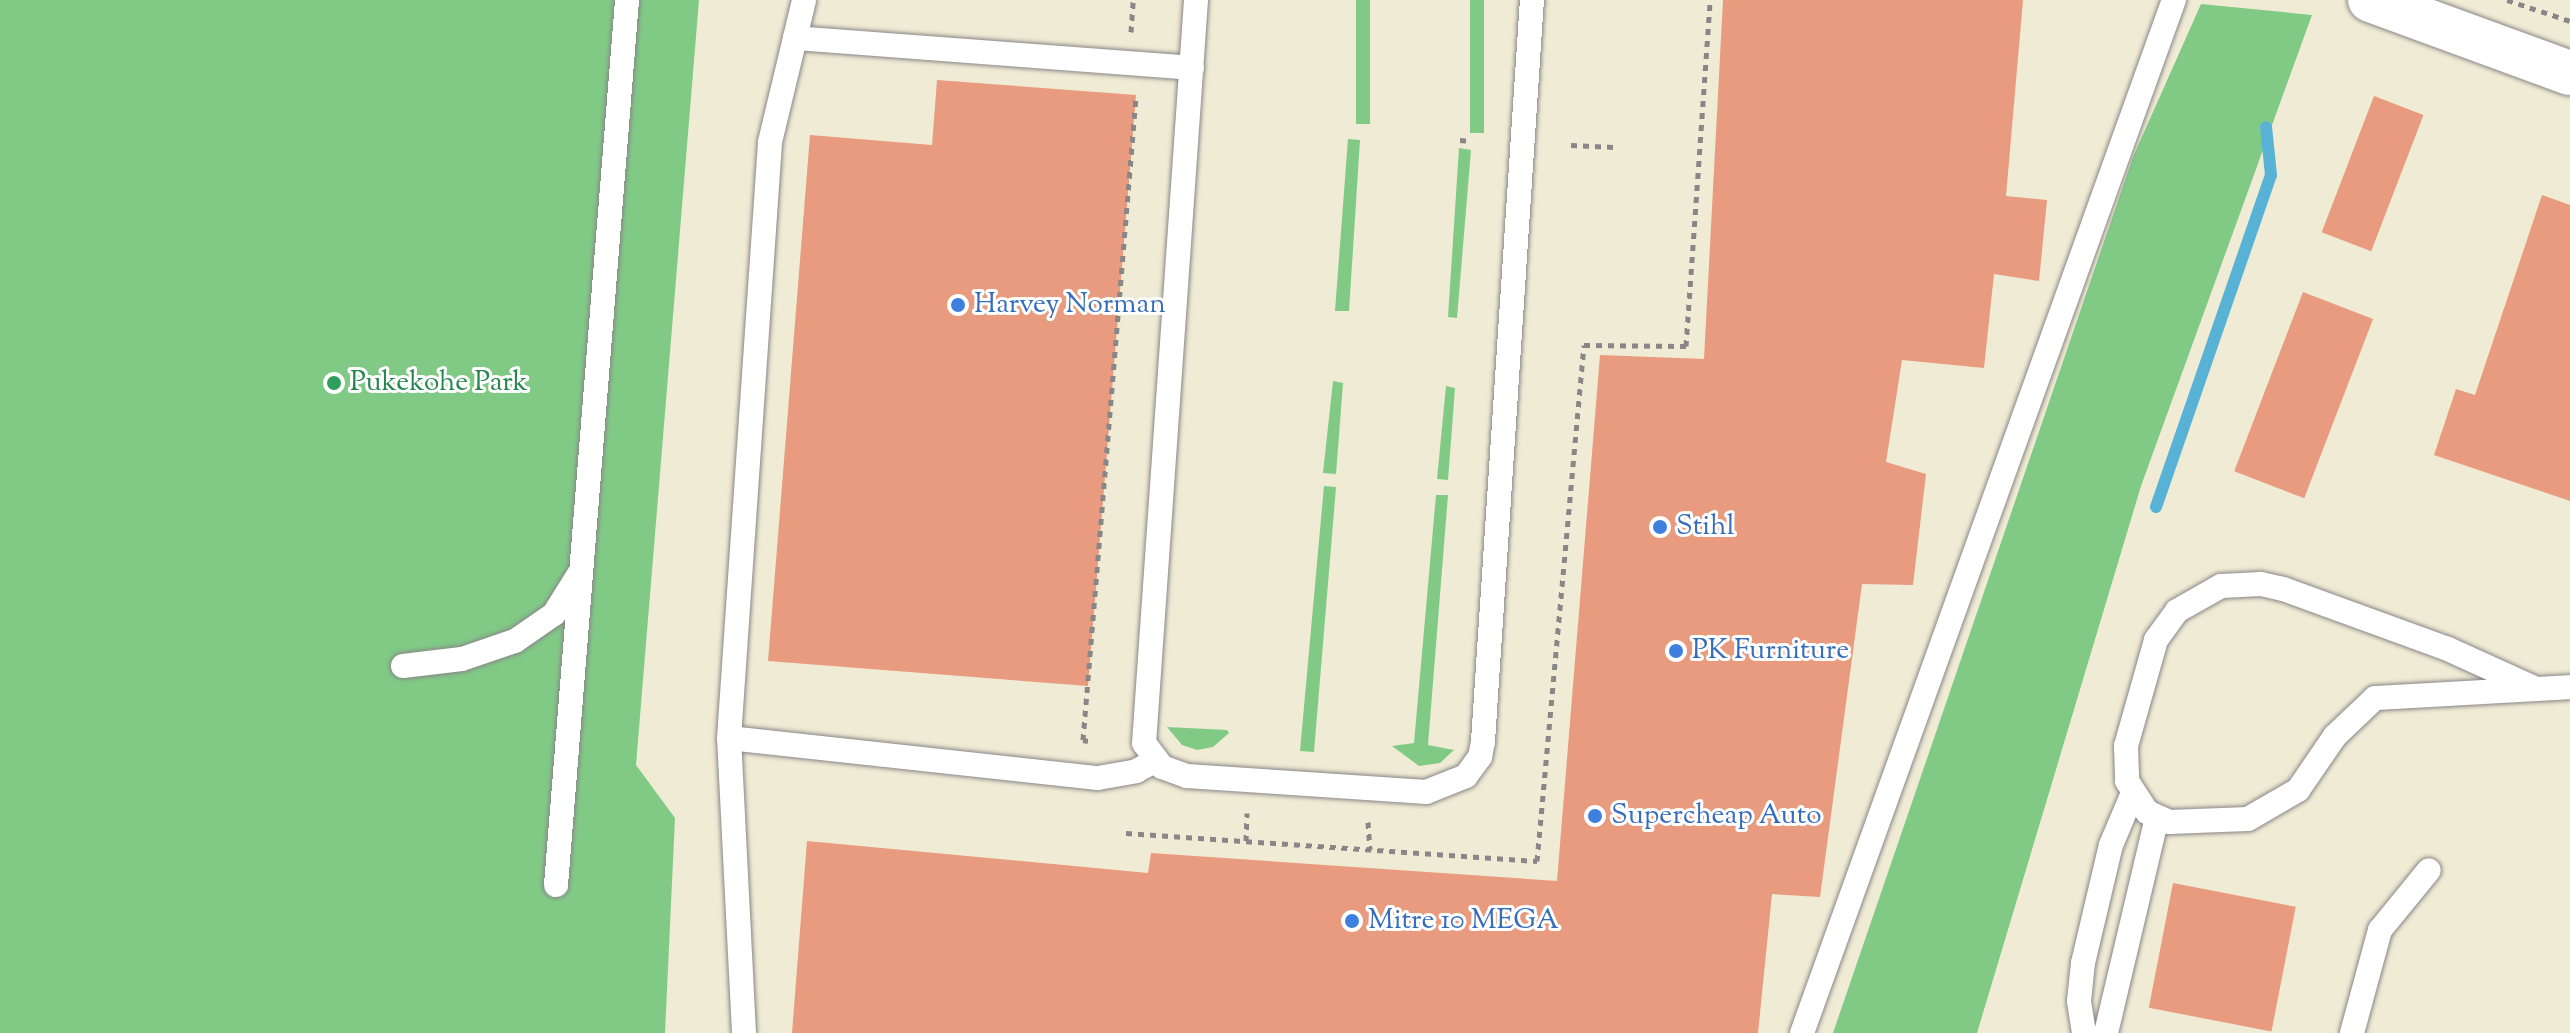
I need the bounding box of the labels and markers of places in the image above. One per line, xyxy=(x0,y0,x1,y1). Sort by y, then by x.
place label: Harvey Norman xyxy=(974,288,1166,322)
marker: Harvey Norman xyxy=(949,296,967,314)
place label: Pukekohe Park xyxy=(350,366,528,400)
marker: Pukekohe Park xyxy=(325,374,343,392)
place label: Stihl xyxy=(1676,510,1734,544)
marker: Stihl xyxy=(1651,518,1669,536)
place label: PK Furniture xyxy=(1692,634,1849,668)
marker: PK Furniture xyxy=(1667,642,1685,660)
place label: Supercheap Auto xyxy=(1611,799,1822,833)
marker: Supercheap Auto xyxy=(1586,807,1604,825)
place label: Mitre 10 MEGA xyxy=(1368,904,1559,938)
marker: Mitre 10 MEGA xyxy=(1343,912,1361,930)

